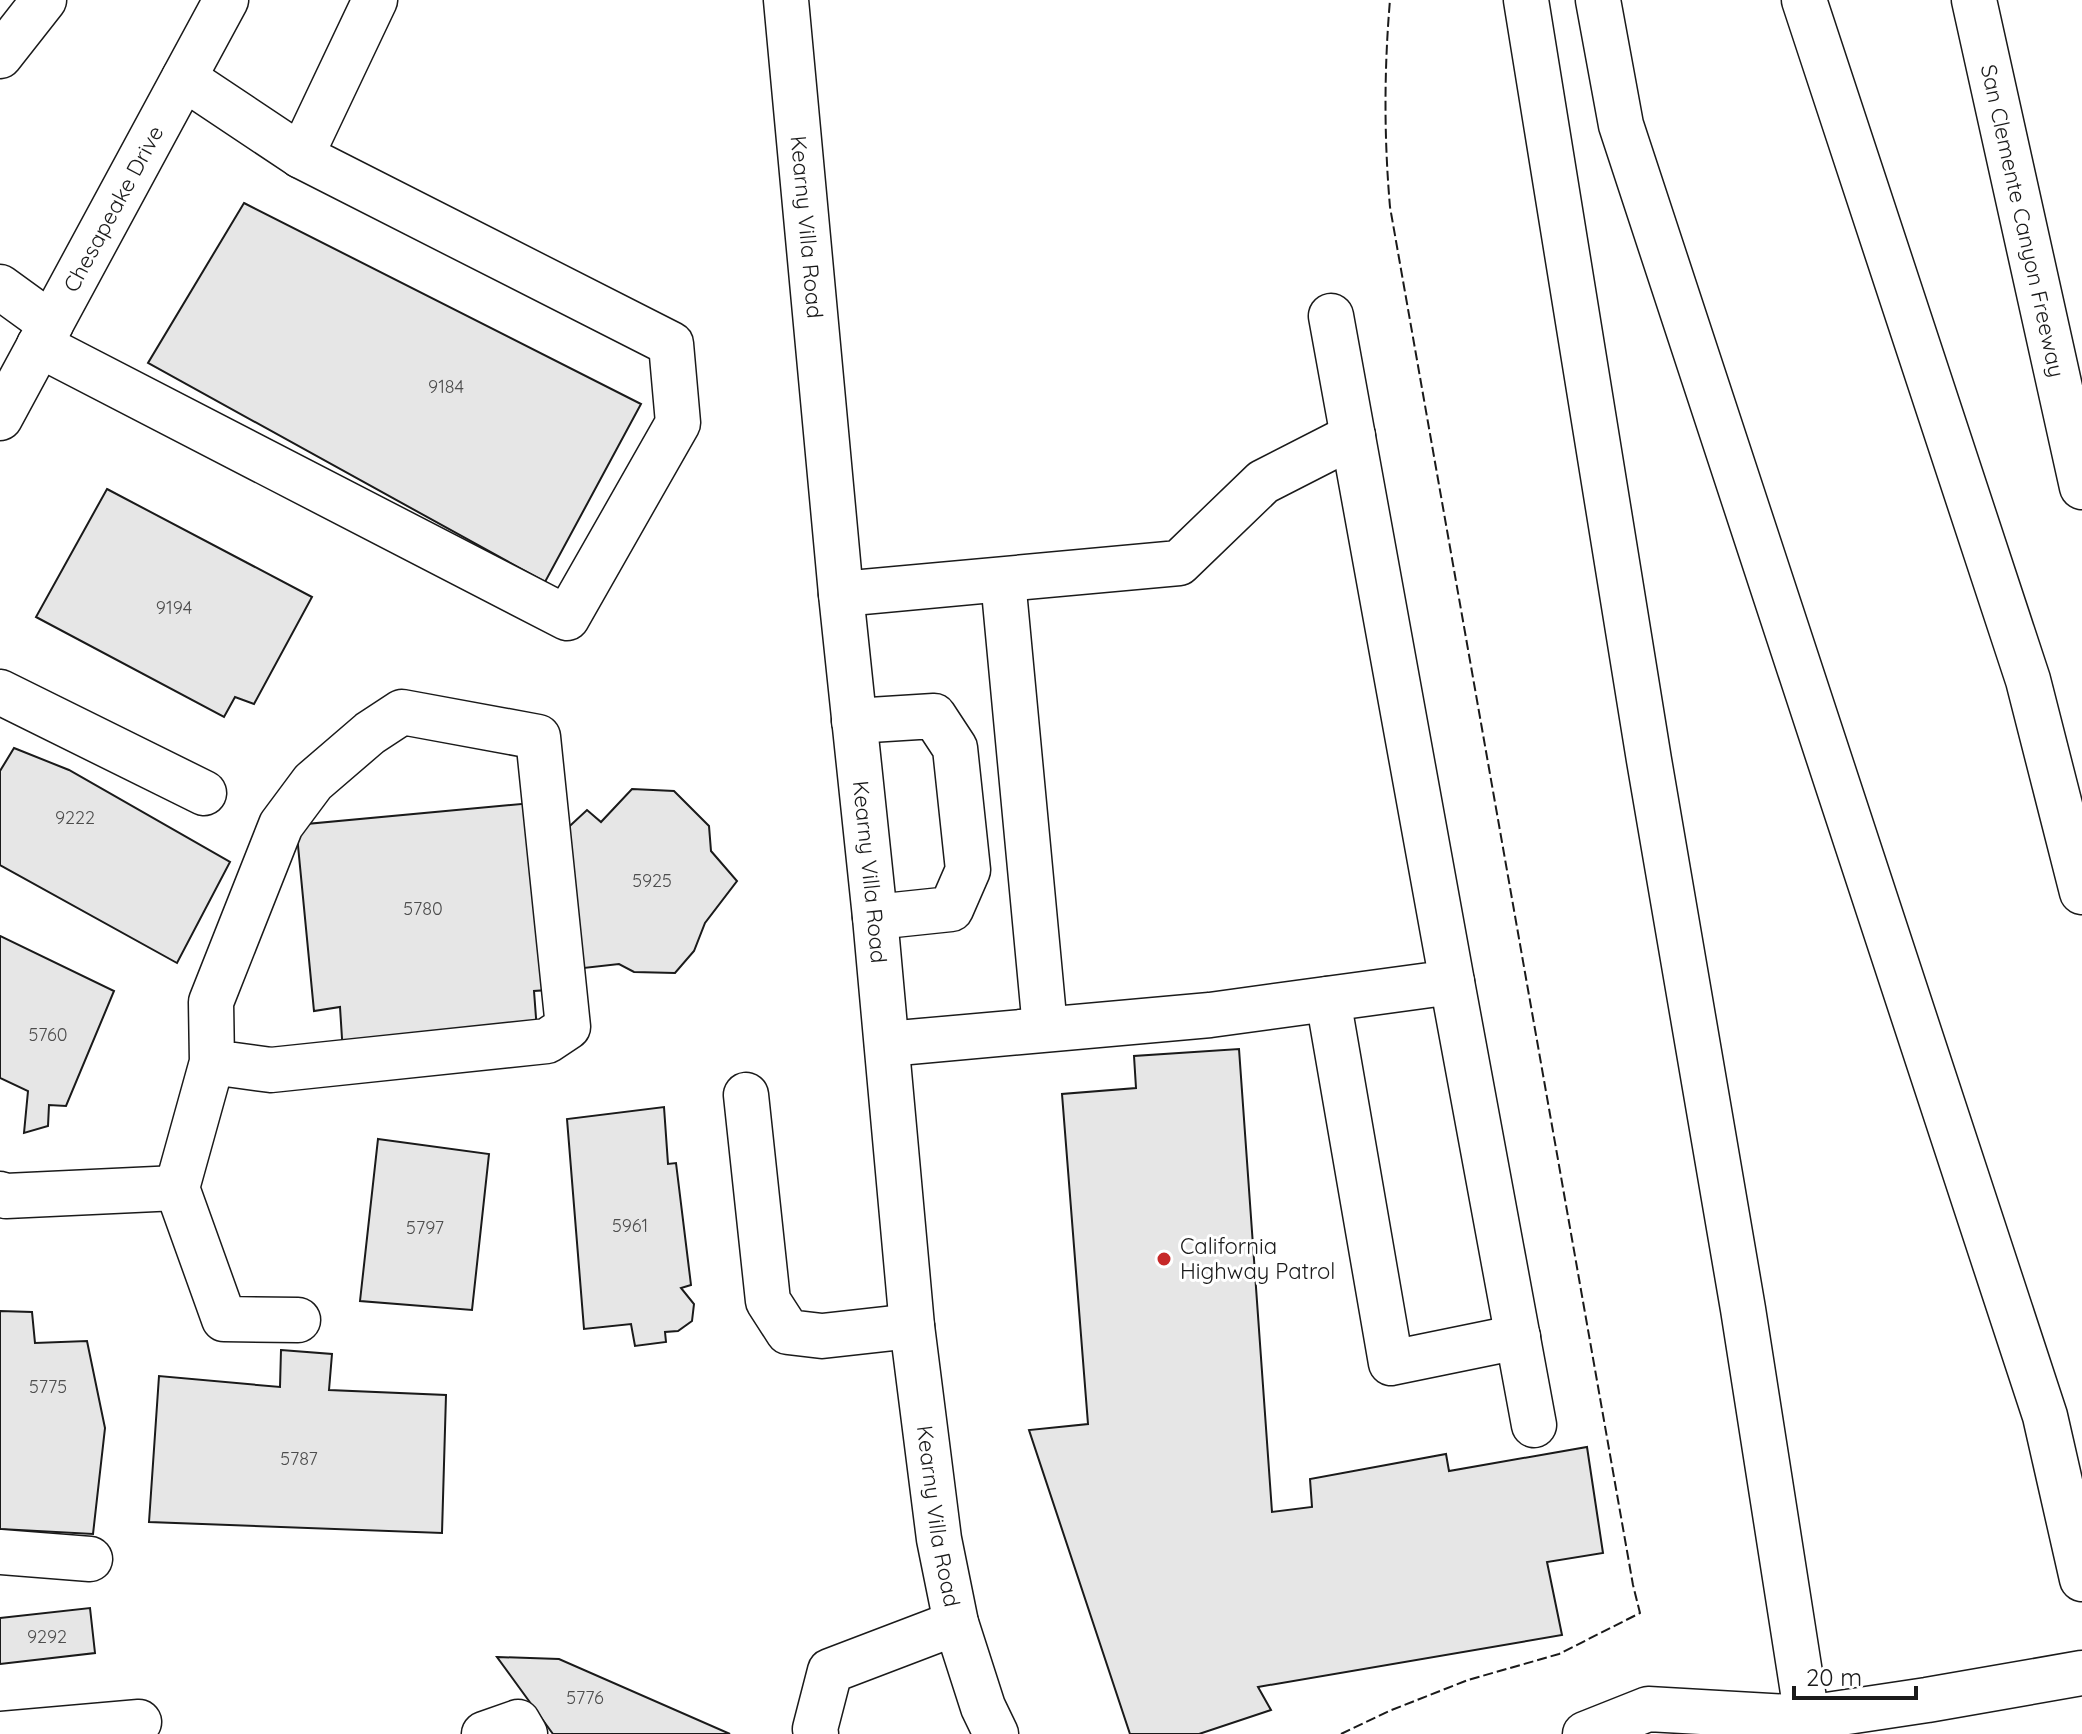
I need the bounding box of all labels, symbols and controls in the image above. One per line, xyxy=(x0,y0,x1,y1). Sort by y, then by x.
street label: San Clemente Canyon Freeway xyxy=(1975,62,2071,380)
street label: Chesapeake Drive xyxy=(57,121,170,297)
street label: Kearny Villa Road xyxy=(785,134,829,320)
house number: 9184 xyxy=(428,375,464,398)
house number: 9194 xyxy=(156,596,192,619)
street label: Kearny Villa Road xyxy=(847,779,893,964)
house number: 9222 xyxy=(55,806,95,829)
house number: 5925 xyxy=(632,869,672,892)
house number: 5780 xyxy=(403,897,443,920)
house number: 5760 xyxy=(29,1023,67,1046)
house number: 5961 xyxy=(612,1214,648,1237)
house number: 5797 xyxy=(406,1216,444,1239)
place label: California Highway Patrol xyxy=(1180,1232,1335,1285)
marker: California Highway Patrol xyxy=(1155,1250,1173,1268)
house number: 5775 xyxy=(29,1375,67,1398)
street label: Kearny Villa Road xyxy=(911,1424,966,1609)
house number: 5787 xyxy=(280,1447,318,1470)
house number: 9292 xyxy=(27,1625,67,1648)
scale bar xyxy=(1794,1650,1916,1700)
text: 20 m xyxy=(1806,1662,1862,1692)
house number: 5776 xyxy=(566,1686,604,1709)

